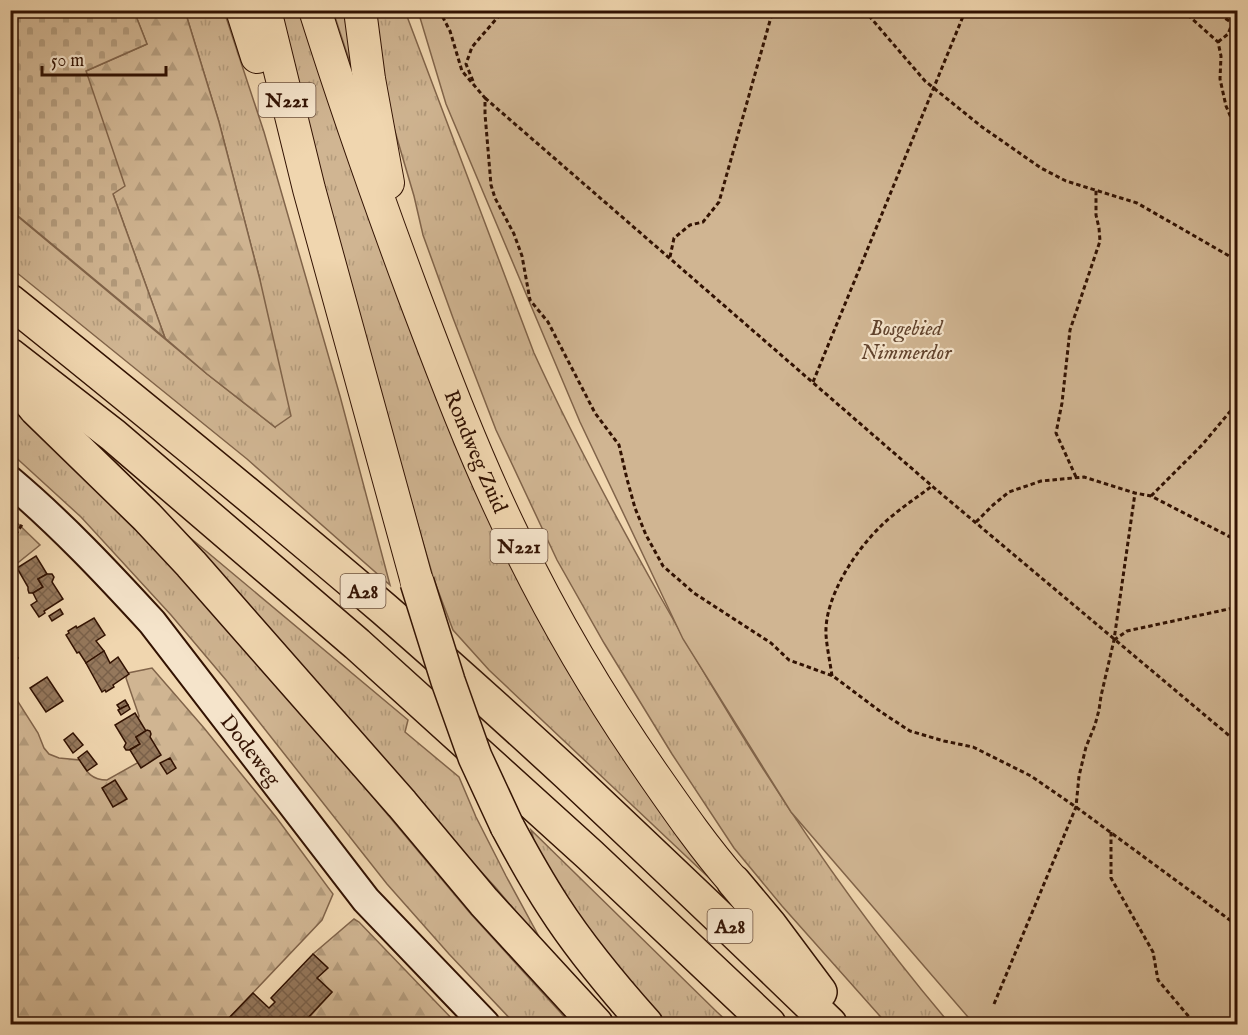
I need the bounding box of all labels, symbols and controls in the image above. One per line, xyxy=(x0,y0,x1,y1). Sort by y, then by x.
scale bar xyxy=(42,39,166,77)
text: 50 m xyxy=(51,50,84,73)
road number: N221 xyxy=(258,83,316,117)
park label: Bosgebied Nimmerdor xyxy=(861,316,952,367)
street label: Rondweg Zuid xyxy=(437,387,513,519)
road number: N221 xyxy=(490,529,548,563)
road number: A28 xyxy=(340,574,386,608)
street label: Dodeweg xyxy=(213,710,286,793)
road number: A28 xyxy=(708,909,752,943)

